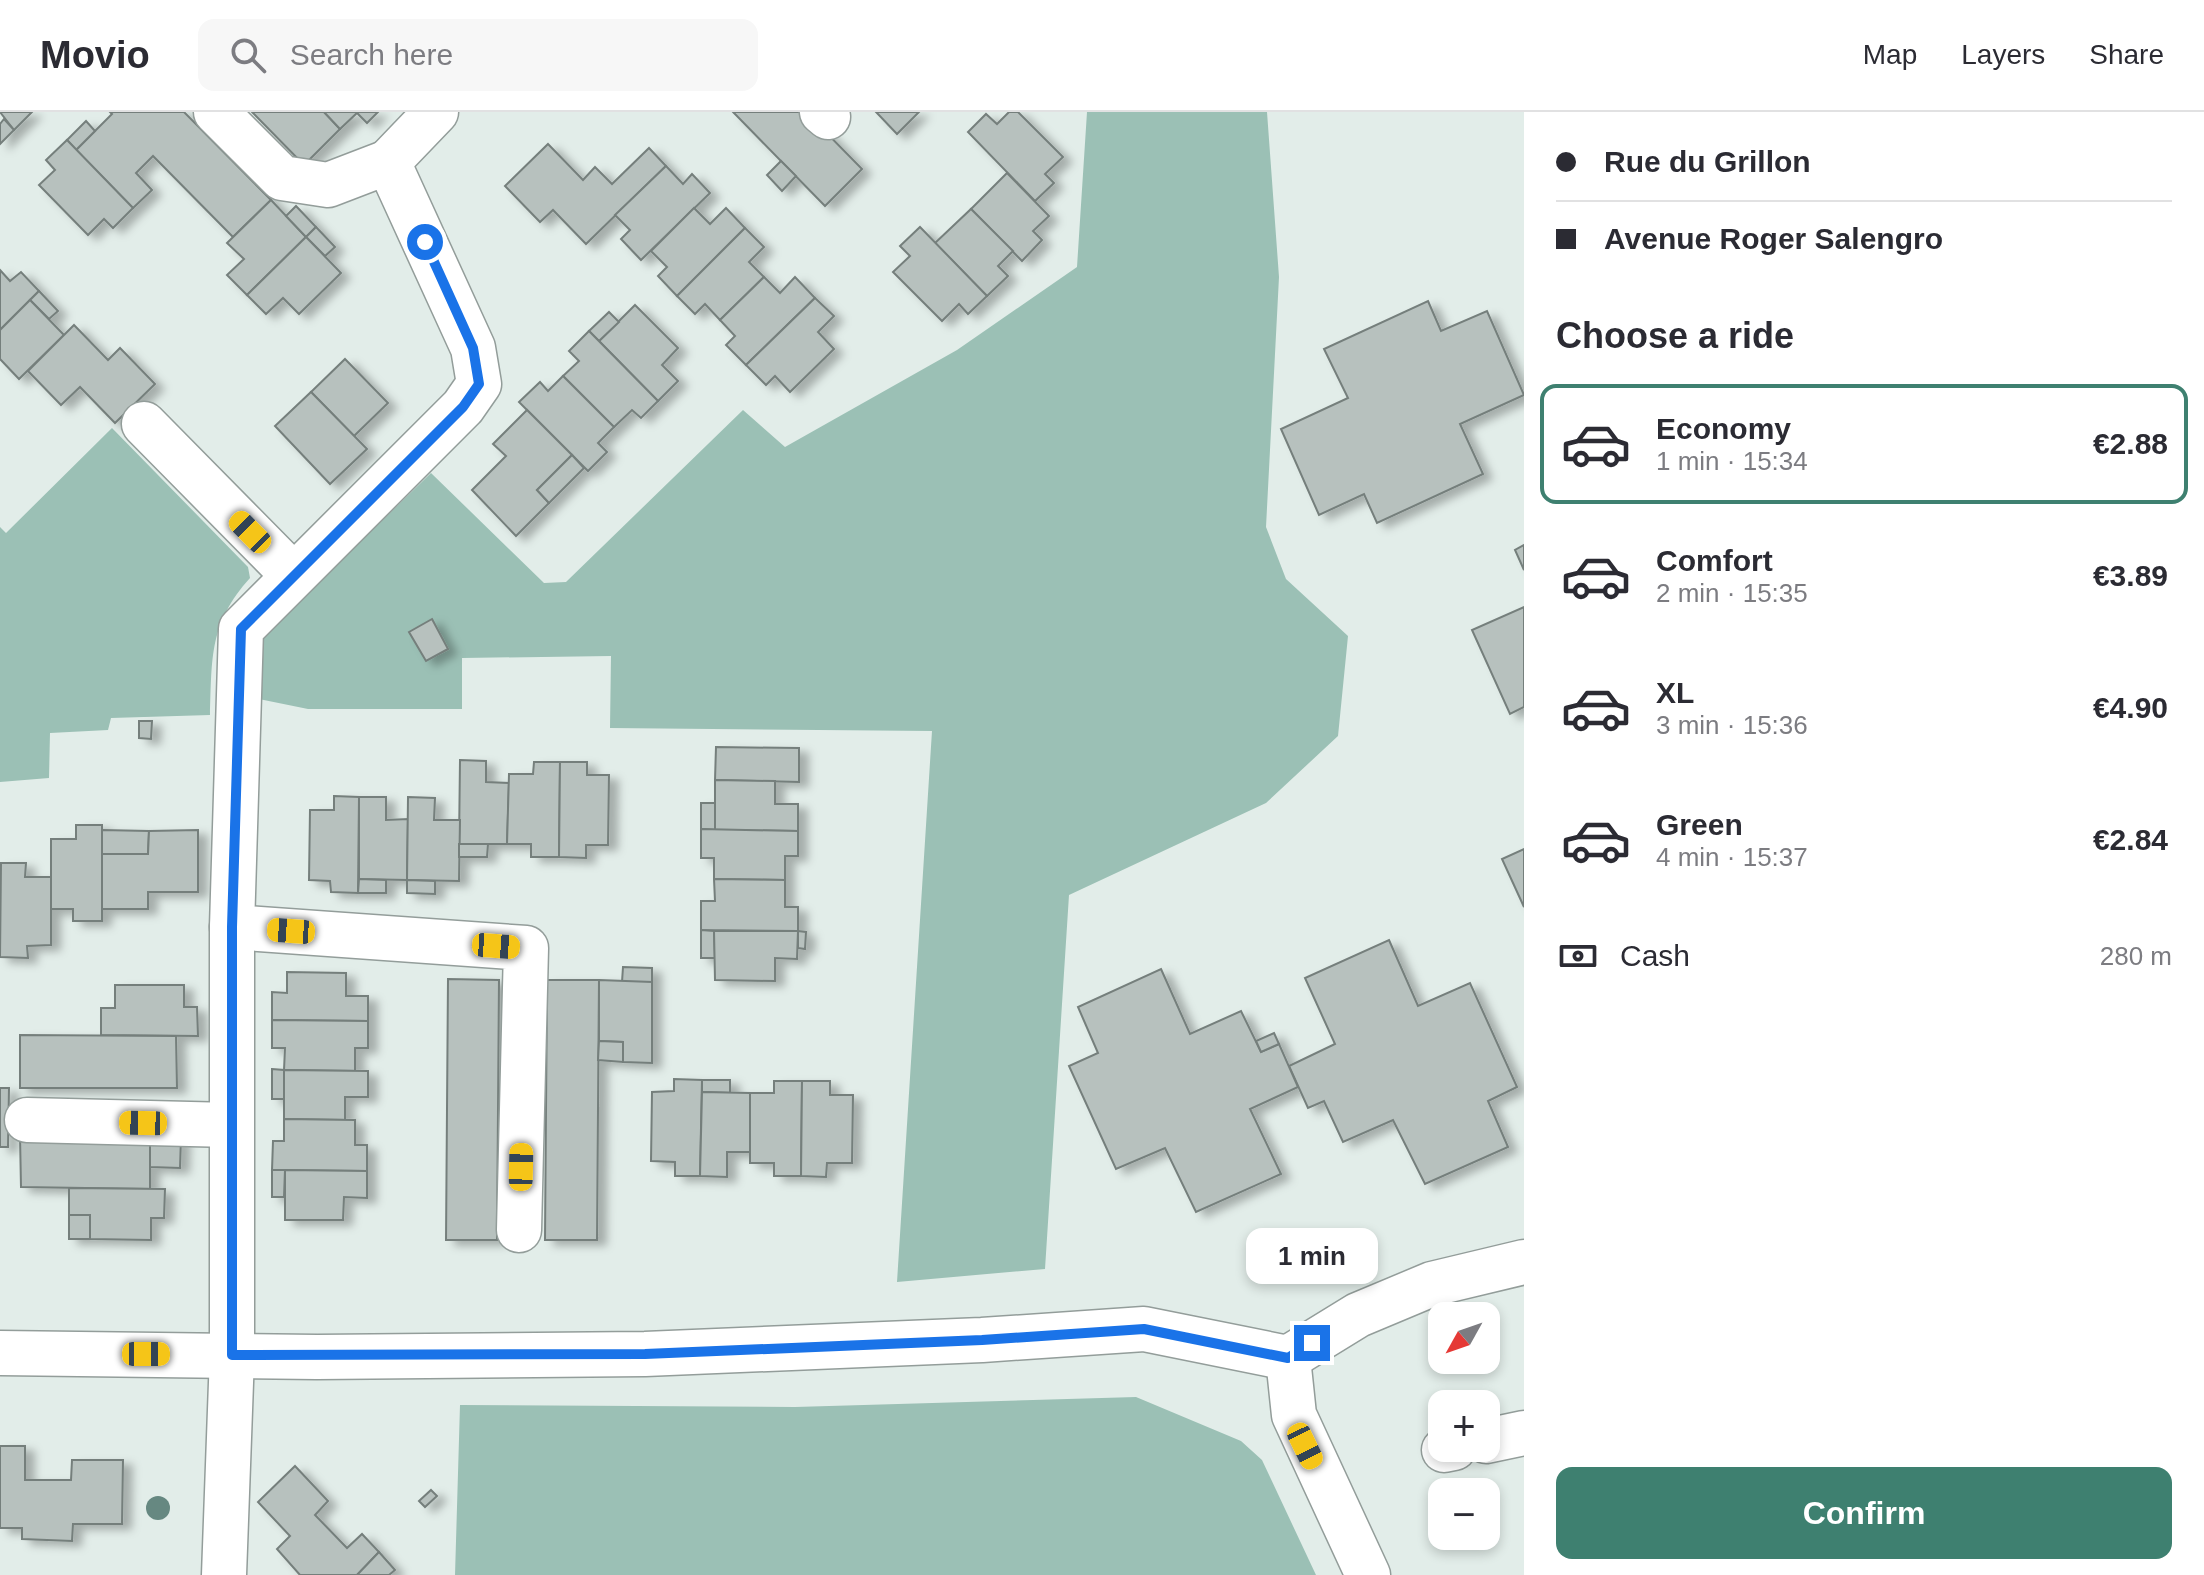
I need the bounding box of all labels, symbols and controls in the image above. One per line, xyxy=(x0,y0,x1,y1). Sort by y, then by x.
search box xyxy=(198,19,758,91)
icon: search xyxy=(226,33,270,77)
text: Movio xyxy=(40,34,150,76)
text: Search here xyxy=(290,38,453,71)
text: Map xyxy=(1863,39,1917,70)
text: Layers xyxy=(1961,39,2045,70)
text: Share xyxy=(2089,39,2164,70)
text: Rue du Grillon xyxy=(1604,145,1811,178)
text: Avenue Roger Salengro xyxy=(1604,222,1943,255)
route start xyxy=(407,224,443,260)
text: Choose a ride xyxy=(1556,315,1794,356)
icon: car xyxy=(1560,408,1632,480)
text: Economy xyxy=(1656,412,1791,445)
text: €2.88 xyxy=(2093,427,2168,460)
text: 1 min · 15:34 xyxy=(1656,446,1808,476)
car xyxy=(225,507,275,557)
icon: car xyxy=(1560,540,1632,612)
text: Comfort xyxy=(1656,544,1773,577)
text: €3.89 xyxy=(2093,559,2168,592)
text: 2 min · 15:35 xyxy=(1656,578,1808,608)
icon: car xyxy=(1560,672,1632,744)
text: XL xyxy=(1656,676,1694,709)
text: €4.90 xyxy=(2093,691,2168,724)
text: 3 min · 15:36 xyxy=(1656,710,1808,740)
icon: car xyxy=(1560,804,1632,876)
text: Green xyxy=(1656,808,1743,841)
text: €2.84 xyxy=(2093,823,2168,856)
text: 4 min · 15:37 xyxy=(1656,842,1808,872)
car xyxy=(266,917,316,945)
car xyxy=(471,932,521,960)
icon: cash xyxy=(1556,934,1600,978)
text: Cash xyxy=(1620,939,1690,972)
text: 280 m xyxy=(2100,941,2172,971)
car xyxy=(119,1111,167,1135)
car xyxy=(509,1143,533,1191)
callout: 1 min xyxy=(1246,1227,1378,1283)
text: 1 min xyxy=(1278,1241,1346,1271)
north arrow xyxy=(1428,1302,1500,1374)
map controls xyxy=(1428,1302,1500,1550)
route end xyxy=(1294,1325,1330,1361)
car xyxy=(122,1342,170,1366)
button: + xyxy=(1428,1390,1500,1462)
car xyxy=(1284,1419,1326,1473)
button: Confirm xyxy=(1556,1467,2172,1559)
button: − xyxy=(1428,1478,1500,1550)

